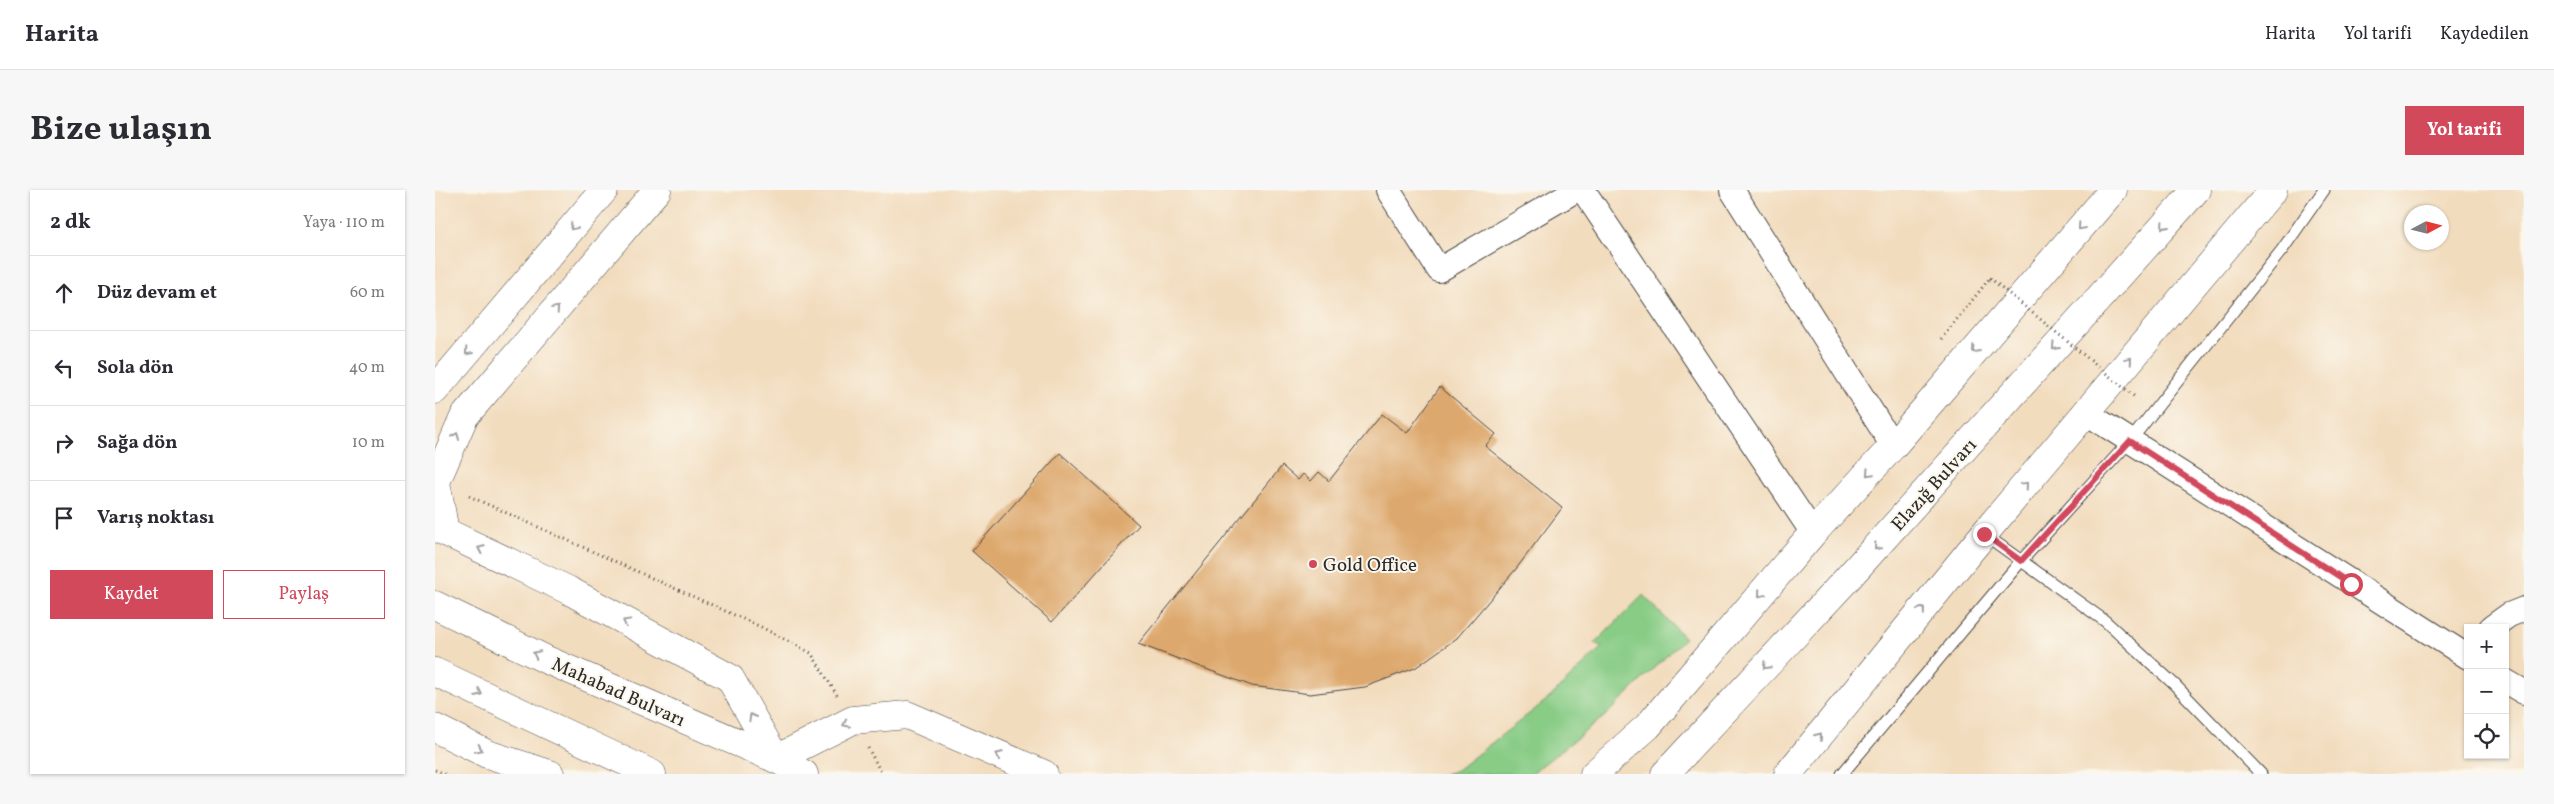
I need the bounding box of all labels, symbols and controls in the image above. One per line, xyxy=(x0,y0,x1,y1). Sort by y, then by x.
text: Harita xyxy=(25,18,99,52)
text: Harita xyxy=(2265,22,2316,47)
text: Yol tarifi xyxy=(2344,22,2412,47)
text: Kaydedilen xyxy=(2440,22,2529,47)
text: Bize ulaşın xyxy=(30,106,212,154)
button: Yol tarifi xyxy=(2405,106,2524,155)
north arrow xyxy=(2404,205,2449,250)
text: 2 dk xyxy=(50,208,91,237)
text: Yaya · 110 m xyxy=(303,212,385,234)
one-way arrow xyxy=(2078,221,2087,230)
one-way arrow xyxy=(2160,221,2169,230)
one-way arrow xyxy=(570,222,579,231)
icon: ahead xyxy=(50,279,78,307)
text: Düz devam et xyxy=(97,280,217,306)
text: 60 m xyxy=(350,282,385,304)
one-way arrow xyxy=(551,305,560,314)
one-way arrow xyxy=(2052,342,2061,351)
one-way arrow xyxy=(1972,344,1981,353)
one-way arrow xyxy=(465,346,474,355)
icon: left xyxy=(50,354,78,382)
text: Sola dön xyxy=(97,355,174,381)
text: 40 m xyxy=(349,357,385,379)
one-way arrow xyxy=(2124,357,2133,366)
icon: right xyxy=(50,429,78,457)
text: Sağa dön xyxy=(97,430,177,456)
text: 10 m xyxy=(352,432,385,454)
one-way arrow xyxy=(450,432,461,441)
street label: Elazığ Bulvarı xyxy=(1886,433,1983,537)
one-way arrow xyxy=(1865,467,1874,476)
one-way arrow xyxy=(2019,482,2028,491)
icon: arrive xyxy=(50,504,78,532)
text: Varış noktası xyxy=(97,505,214,531)
route end xyxy=(1973,523,1996,546)
one-way arrow xyxy=(1874,541,1883,550)
one-way arrow xyxy=(477,545,486,555)
place label: Gold Office xyxy=(1323,553,1417,579)
marker: Gold Office xyxy=(1307,558,1319,570)
button: Kaydet xyxy=(50,570,213,619)
button: Paylaş xyxy=(223,570,385,619)
route start xyxy=(2340,573,2363,596)
one-way arrow xyxy=(1757,589,1766,598)
one-way arrow xyxy=(1916,607,1925,616)
one-way arrow xyxy=(623,618,632,628)
map controls xyxy=(2464,624,2509,759)
button: + xyxy=(2464,624,2509,669)
one-way arrow xyxy=(532,650,541,661)
street label: Mahabad Bulvarı xyxy=(547,652,689,734)
one-way arrow xyxy=(1763,660,1772,669)
button: − xyxy=(2464,669,2509,714)
one-way arrow xyxy=(474,686,483,697)
one-way arrow xyxy=(748,713,758,722)
button: locate xyxy=(2464,714,2509,759)
one-way arrow xyxy=(842,718,851,728)
one-way arrow xyxy=(1813,733,1822,742)
one-way arrow xyxy=(474,743,483,754)
one-way arrow xyxy=(995,750,1004,761)

